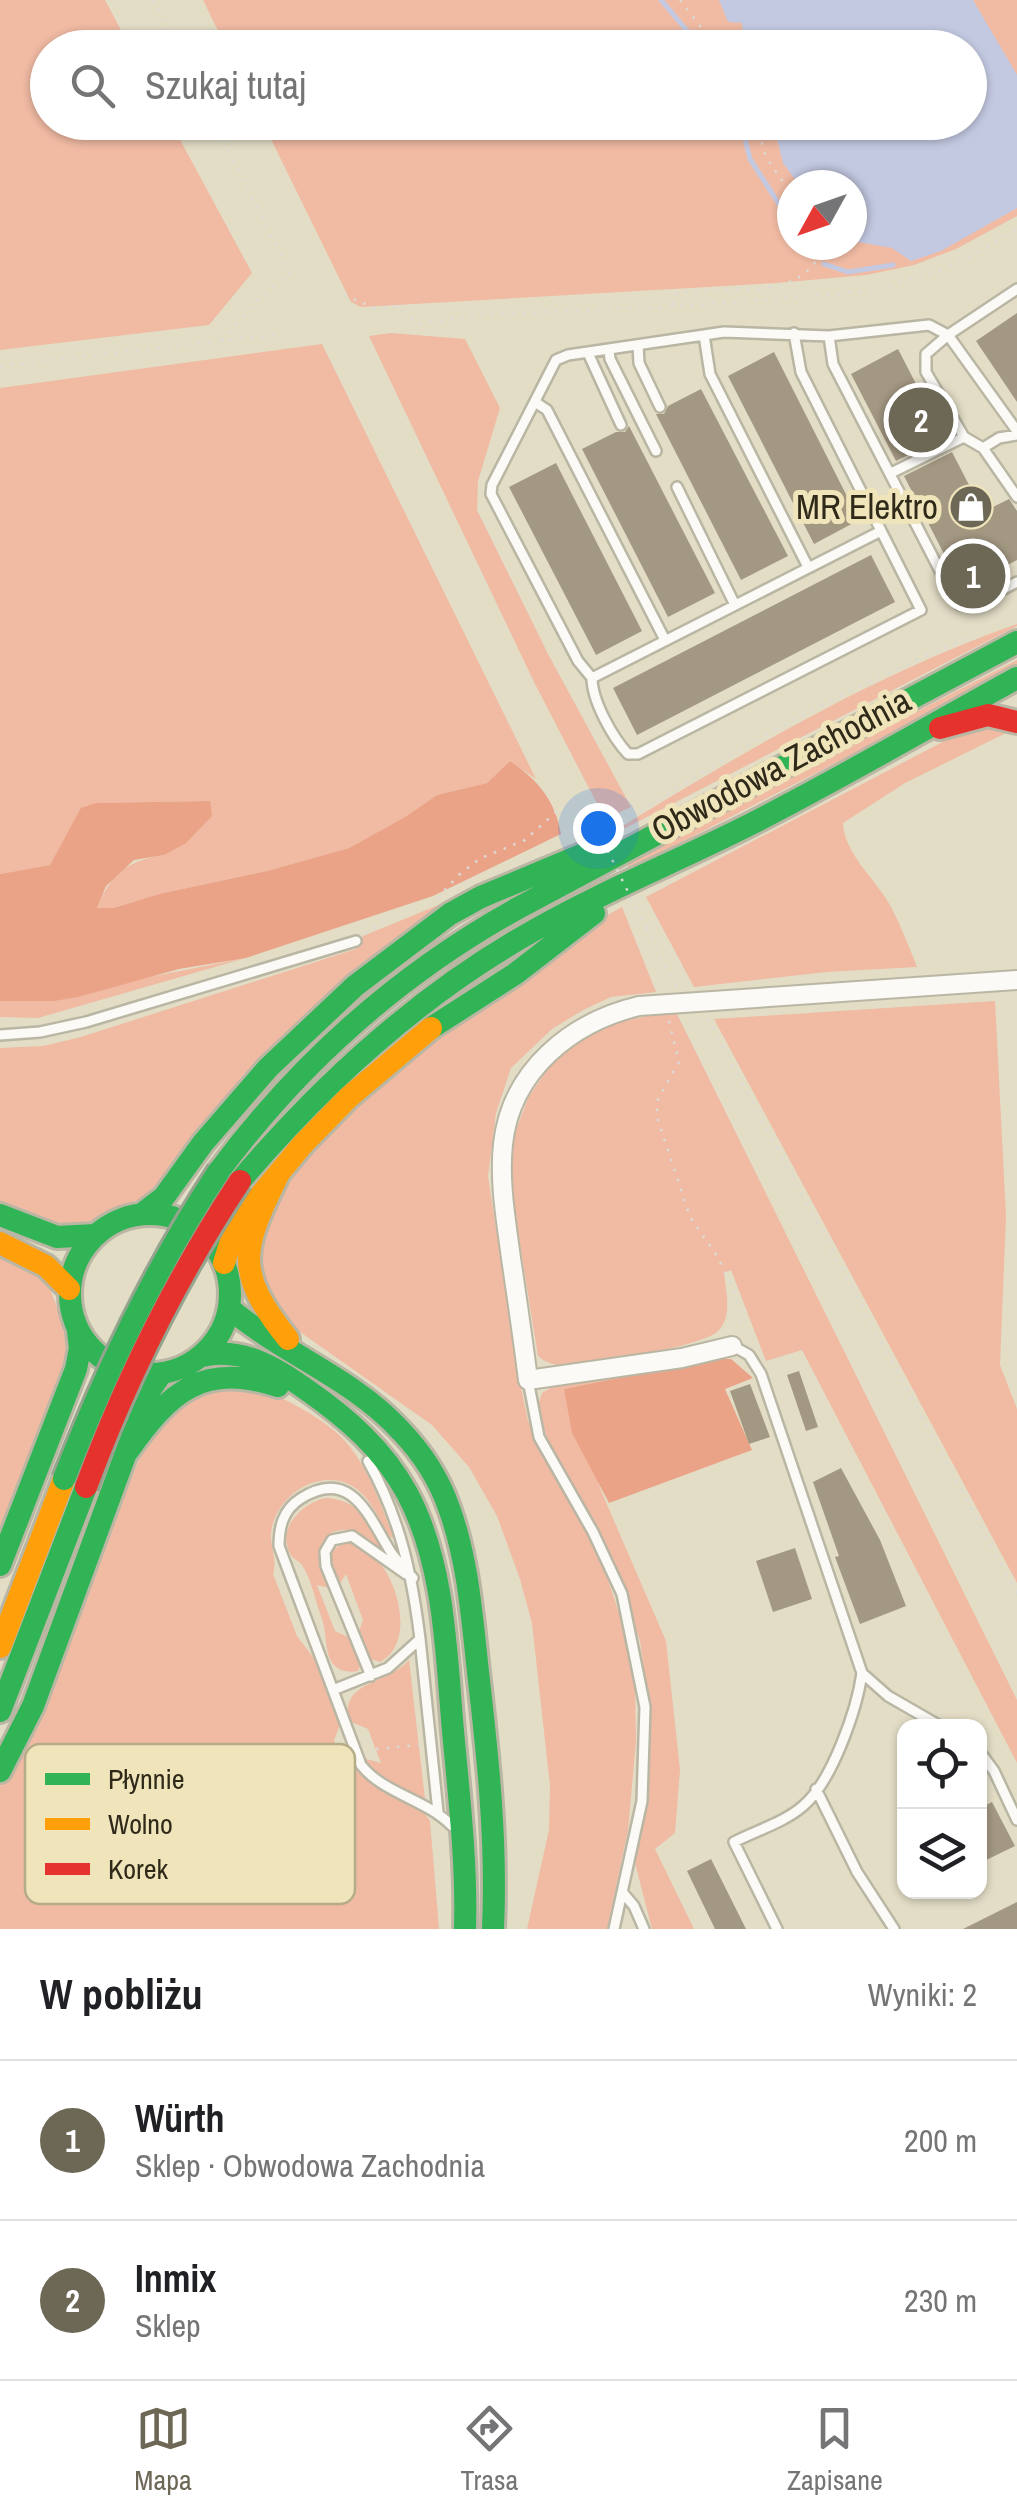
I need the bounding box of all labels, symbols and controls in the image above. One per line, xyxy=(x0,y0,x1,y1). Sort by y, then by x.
search box xyxy=(30,30,987,140)
icon: search xyxy=(65,58,120,113)
text: Szukaj tutaj xyxy=(145,60,306,111)
north arrow xyxy=(777,170,867,260)
pin: 2 xyxy=(888,382,954,458)
place label: MR Elektro xyxy=(796,483,938,530)
shop icon: MR Elektro xyxy=(948,484,994,530)
pin: 1 xyxy=(940,538,1006,614)
street label: Obwodowa Zachodnia xyxy=(643,676,919,853)
your location xyxy=(573,803,624,854)
map controls xyxy=(897,1719,987,1899)
button: locate xyxy=(897,1719,987,1809)
legend xyxy=(25,1744,355,1904)
text: Płynnie xyxy=(108,1760,185,1798)
text: Wolno xyxy=(108,1805,173,1843)
button: layers xyxy=(897,1809,987,1899)
text: Korek xyxy=(108,1850,168,1888)
text: W pobliżu xyxy=(40,1966,203,2022)
text: Wyniki: 2 xyxy=(868,1973,977,2016)
text: Würth xyxy=(135,2093,224,2144)
text: 1 xyxy=(65,2119,80,2162)
text: 200 m xyxy=(904,2119,977,2162)
text: Sklep · Obwodowa Zachodnia xyxy=(135,2144,485,2187)
text: Inmix xyxy=(135,2253,216,2304)
text: 2 xyxy=(65,2279,80,2322)
text: 230 m xyxy=(904,2279,977,2322)
text: Sklep xyxy=(135,2304,201,2347)
tab: Mapa xyxy=(134,2401,192,2499)
tab: Trasa xyxy=(460,2401,518,2499)
tab: Zapisane xyxy=(787,2401,883,2499)

